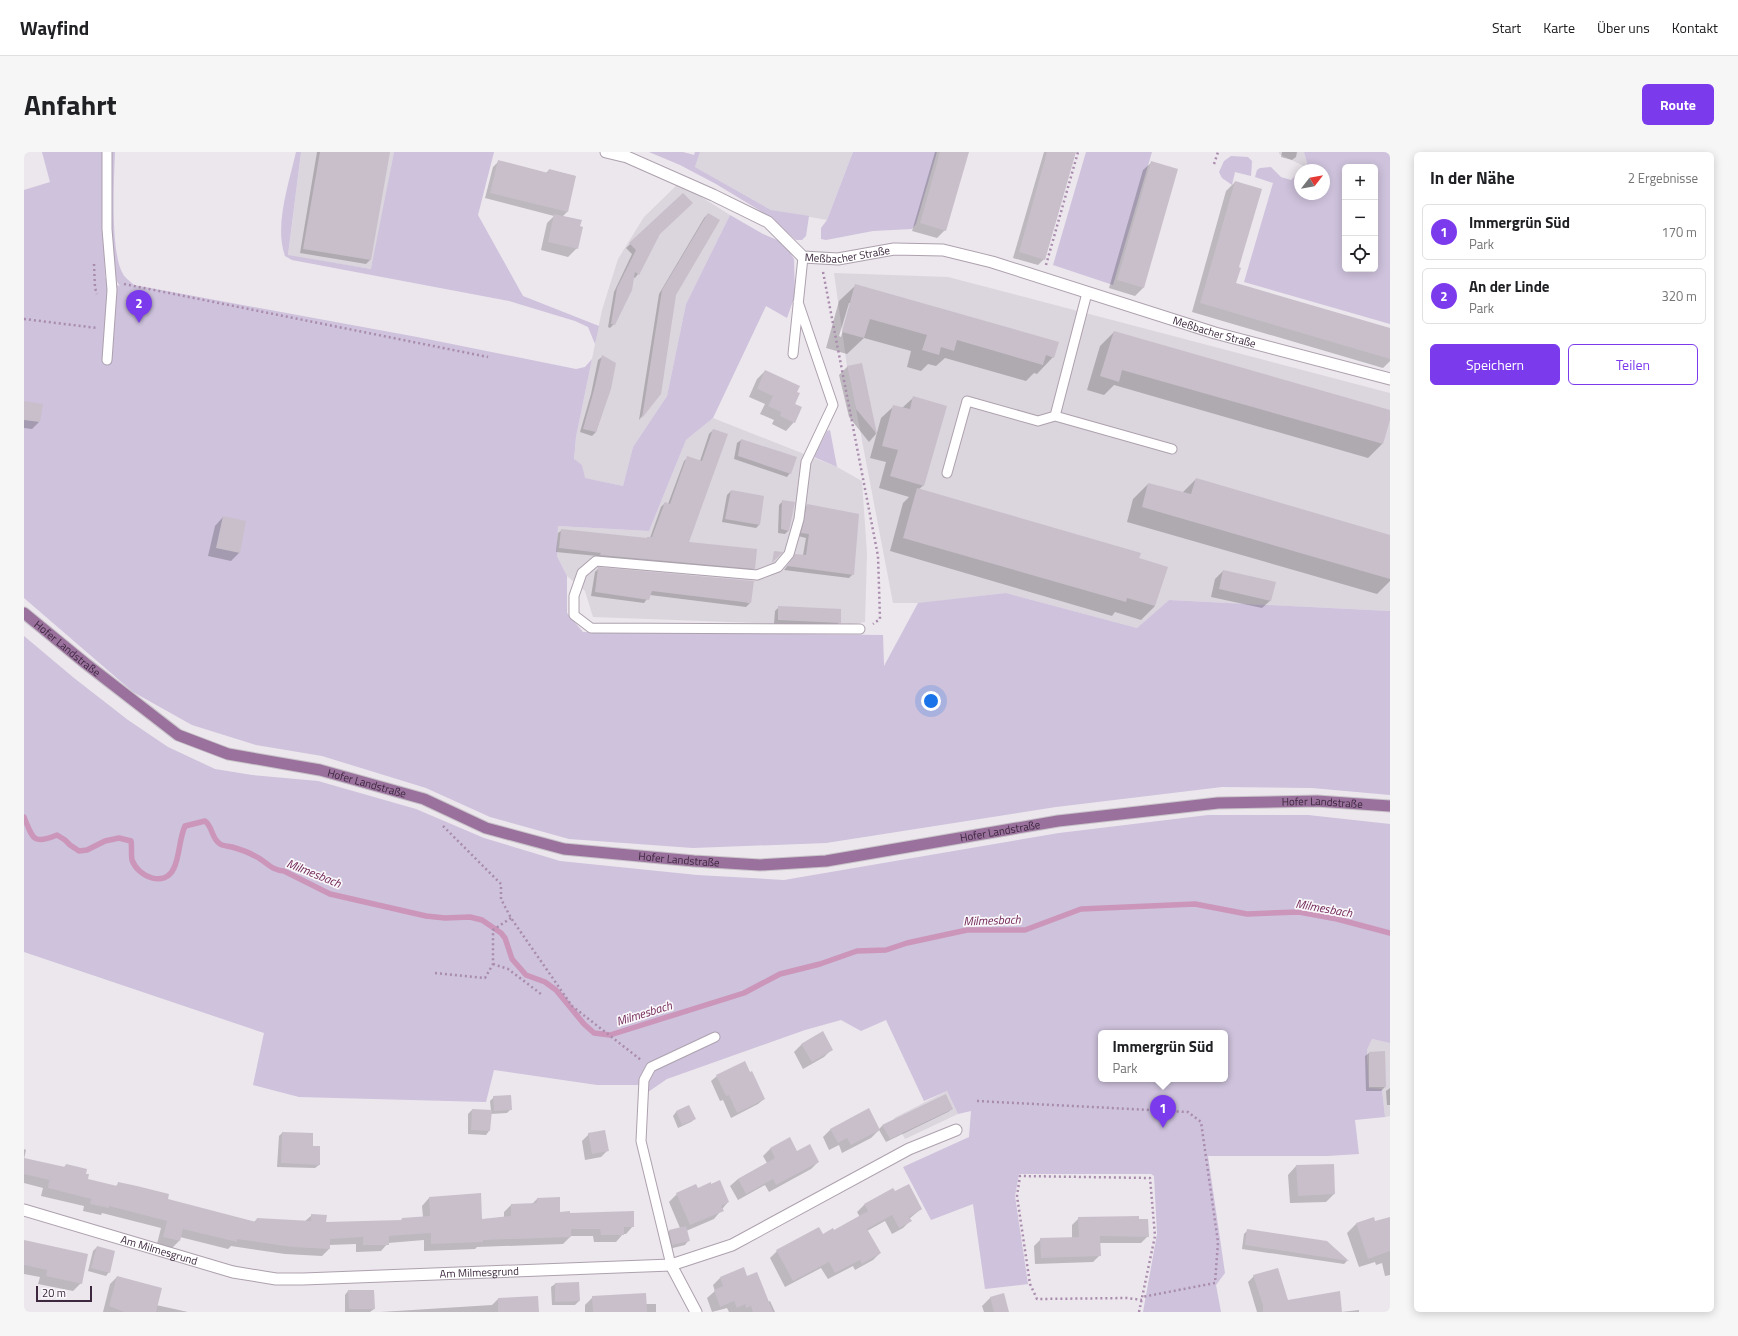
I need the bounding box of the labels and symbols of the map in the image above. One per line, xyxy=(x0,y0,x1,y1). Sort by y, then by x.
north arrow xyxy=(1294,164,1330,200)
street label: Meßbacher Straße xyxy=(804,242,892,267)
pin: 2 xyxy=(126,290,152,323)
street label: Meßbacher Straße xyxy=(1171,312,1258,352)
street label: Hofer Landstraße xyxy=(31,617,104,680)
your location xyxy=(921,691,941,711)
street label: Hofer Landstraße xyxy=(326,764,409,802)
street label: Hofer Landstraße xyxy=(1281,793,1364,812)
street label: Hofer Landstraße xyxy=(959,816,1042,846)
street label: Hofer Landstraße xyxy=(638,848,720,871)
water label: Milmesbach xyxy=(284,853,345,893)
water label: Milmesbach xyxy=(1294,894,1355,923)
water label: Milmesbach xyxy=(963,909,1022,930)
water label: Milmesbach xyxy=(614,995,675,1030)
pin: 1 xyxy=(1150,1095,1176,1128)
street label: Am Milmesgrund xyxy=(119,1231,200,1269)
street label: Am Milmesgrund xyxy=(439,1263,519,1282)
scale bar xyxy=(36,1284,92,1303)

